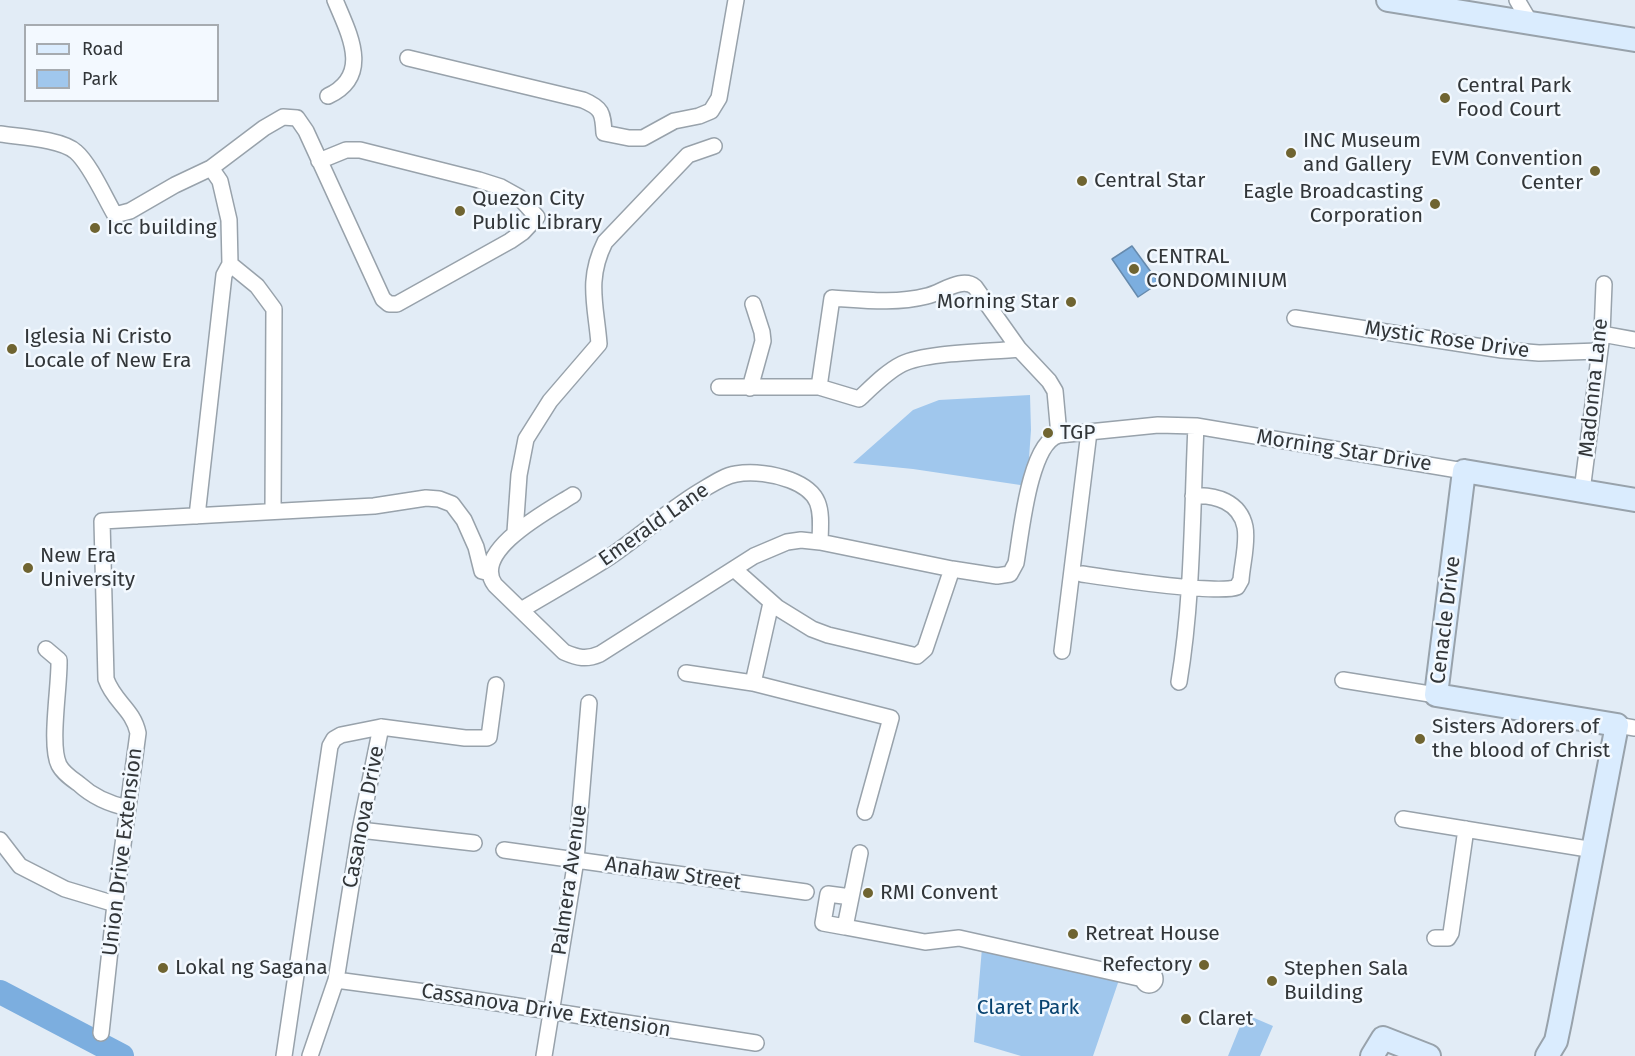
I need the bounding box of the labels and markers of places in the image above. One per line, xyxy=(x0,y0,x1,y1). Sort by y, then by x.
place label: Central Park Food Court xyxy=(1457,73,1571,123)
marker: Central Park Food Court xyxy=(1438,91,1452,105)
place label: INC Museum and Gallery xyxy=(1303,128,1421,178)
marker: INC Museum and Gallery xyxy=(1284,146,1298,160)
place label: EVM Convention Center xyxy=(1430,146,1583,196)
marker: EVM Convention Center xyxy=(1588,164,1602,178)
place label: Central Star xyxy=(1094,168,1205,194)
marker: Central Star xyxy=(1075,174,1089,188)
place label: Eagle Broadcasting Corporation xyxy=(1243,179,1423,229)
place label: Quezon City Public Library xyxy=(472,186,602,236)
marker: Eagle Broadcasting Corporation xyxy=(1428,197,1442,211)
marker: Quezon City Public Library xyxy=(453,204,467,218)
place label: Icc building xyxy=(107,215,217,241)
marker: Icc building xyxy=(88,221,102,235)
place label: CENTRAL CONDOMINIUM xyxy=(1146,244,1287,294)
marker: CENTRAL CONDOMINIUM xyxy=(1127,262,1141,276)
place label: Morning Star xyxy=(937,289,1059,315)
marker: Morning Star xyxy=(1064,295,1078,309)
place label: Iglesia Ni Cristo Locale of New Era xyxy=(24,324,191,374)
marker: Iglesia Ni Cristo Locale of New Era xyxy=(5,342,19,356)
place label: TGP xyxy=(1060,420,1096,446)
marker: TGP xyxy=(1041,426,1055,440)
place label: New Era University xyxy=(40,543,135,593)
marker: New Era University xyxy=(21,561,35,575)
place label: Sisters Adorers of the blood of Christ xyxy=(1432,714,1610,764)
marker: Sisters Adorers of the blood of Christ xyxy=(1413,732,1427,746)
place label: RMI Convent xyxy=(880,880,998,906)
marker: RMI Convent xyxy=(861,886,875,900)
place label: Retreat House xyxy=(1085,921,1220,947)
marker: Retreat House xyxy=(1066,927,1080,941)
place label: Refectory xyxy=(1102,952,1192,978)
place label: Lokal ng Sagana xyxy=(175,955,328,981)
place label: Stephen Sala Building xyxy=(1284,956,1408,1006)
marker: Refectory xyxy=(1197,958,1211,972)
marker: Lokal ng Sagana xyxy=(156,961,170,975)
marker: Stephen Sala Building xyxy=(1265,974,1279,988)
place label: Claret xyxy=(1198,1006,1254,1032)
marker: Claret xyxy=(1179,1012,1193,1026)

